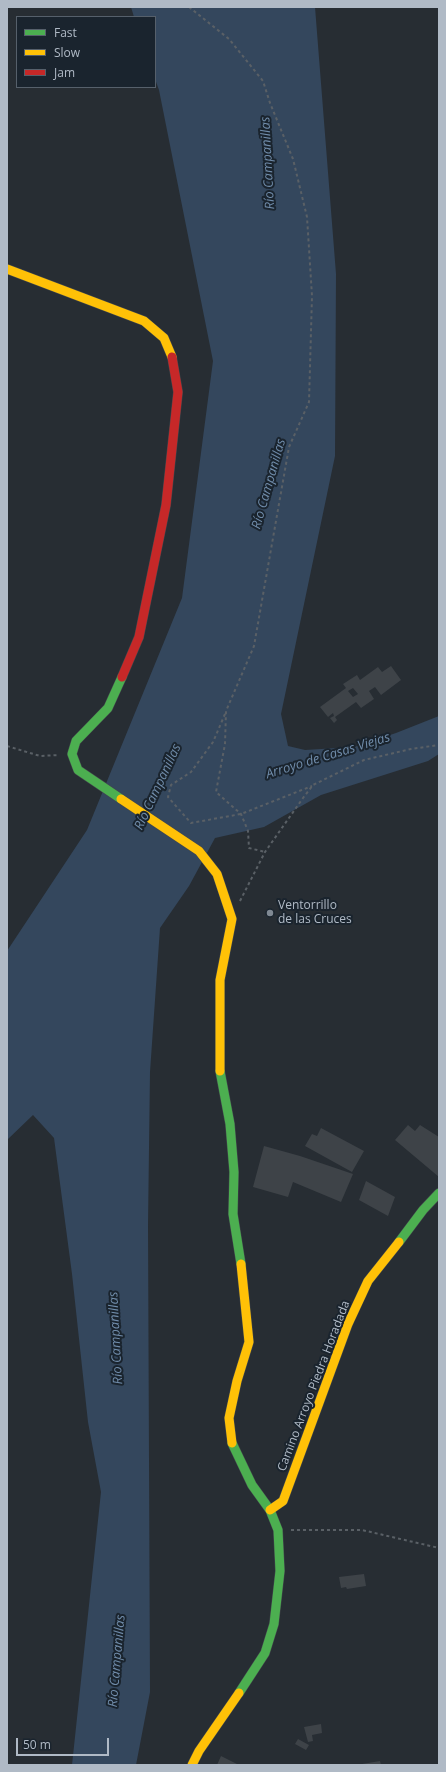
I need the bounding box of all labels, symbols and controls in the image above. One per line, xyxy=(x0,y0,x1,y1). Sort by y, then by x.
legend xyxy=(16,16,156,88)
text: Fast xyxy=(54,24,77,41)
text: Slow xyxy=(54,44,80,61)
text: Jam xyxy=(54,64,75,81)
water label: Río Campanillas xyxy=(258,116,278,210)
water label: Río Campanillas xyxy=(249,437,289,531)
water label: Arroyo de Casas Viejas xyxy=(264,730,392,782)
water label: Río Campanillas xyxy=(131,742,185,832)
place label: Ventorrillo de las Cruces xyxy=(278,899,352,927)
marker: Ventorrillo de las Cruces xyxy=(265,908,275,918)
water label: Río Campanillas xyxy=(106,1291,126,1385)
street label: Camino Arroyo Piedra Horadada xyxy=(275,1299,353,1473)
water label: Río Campanillas xyxy=(105,1614,129,1708)
scale bar xyxy=(18,1730,111,1756)
text: 50 m xyxy=(23,1736,51,1753)

